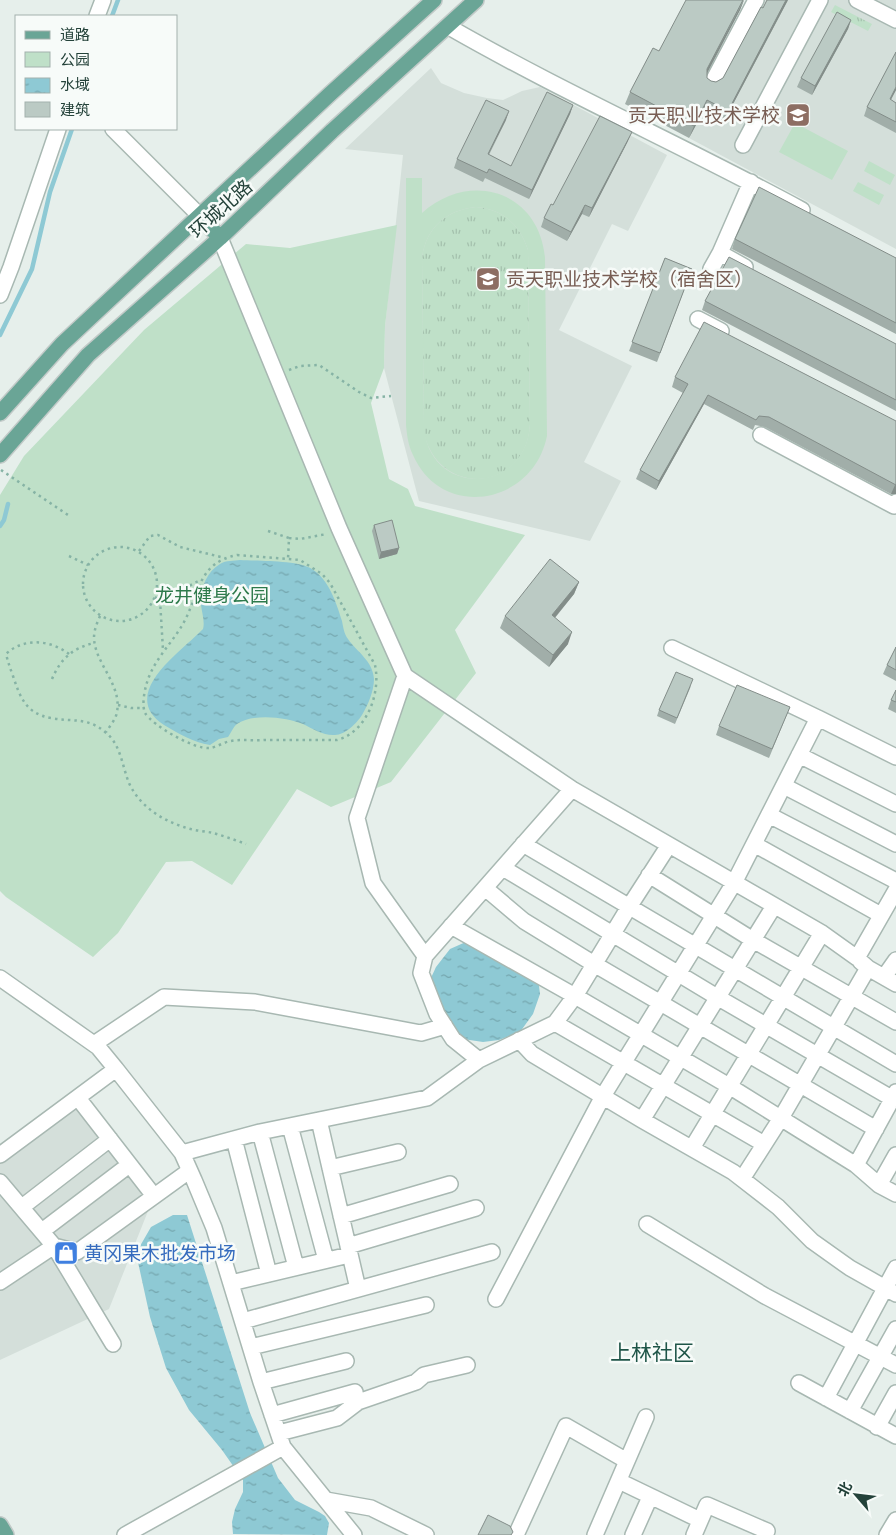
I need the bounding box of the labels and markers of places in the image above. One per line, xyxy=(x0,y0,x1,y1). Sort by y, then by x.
school or university icon: 贡天职业技术学校 xyxy=(785,102,811,128)
place label: 贡天职业技术学校 xyxy=(628,104,780,127)
school or university icon: 贡天职业技术学校（宿舍区） xyxy=(475,266,501,292)
place label: 贡天职业技术学校（宿舍区） xyxy=(506,268,753,291)
shop icon: 黄冈果木批发市场 xyxy=(53,1240,79,1266)
place label: 黄冈果木批发市场 xyxy=(84,1242,236,1265)

